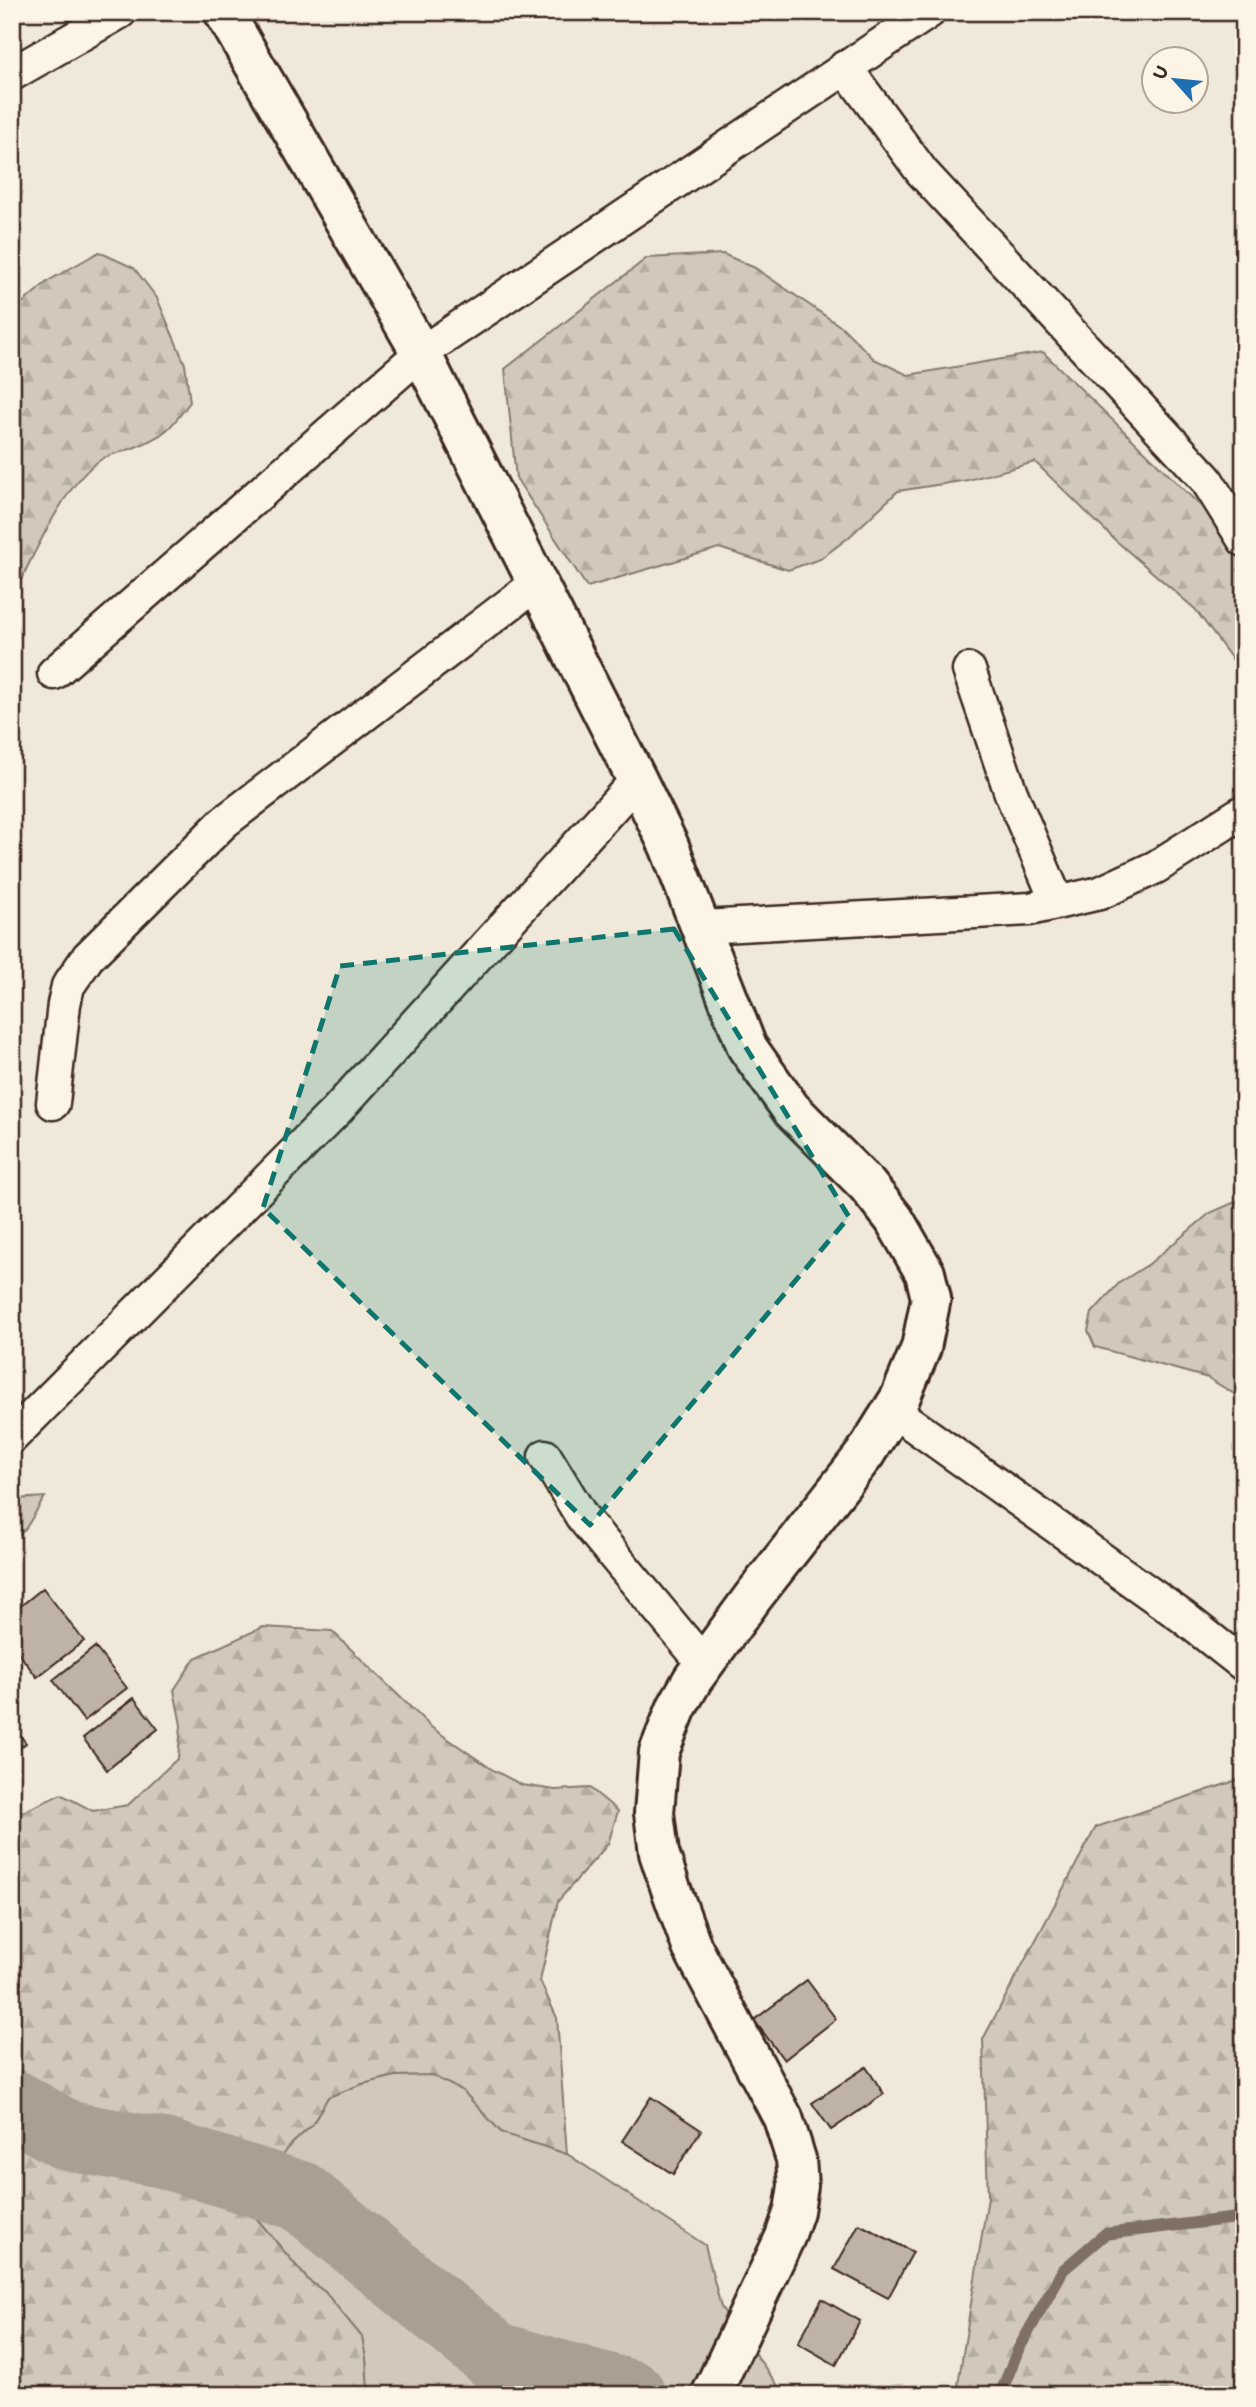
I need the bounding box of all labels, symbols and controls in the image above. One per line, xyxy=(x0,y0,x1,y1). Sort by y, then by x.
north arrow xyxy=(1140,46,1210,116)
text: U xyxy=(1147,62,1173,83)

